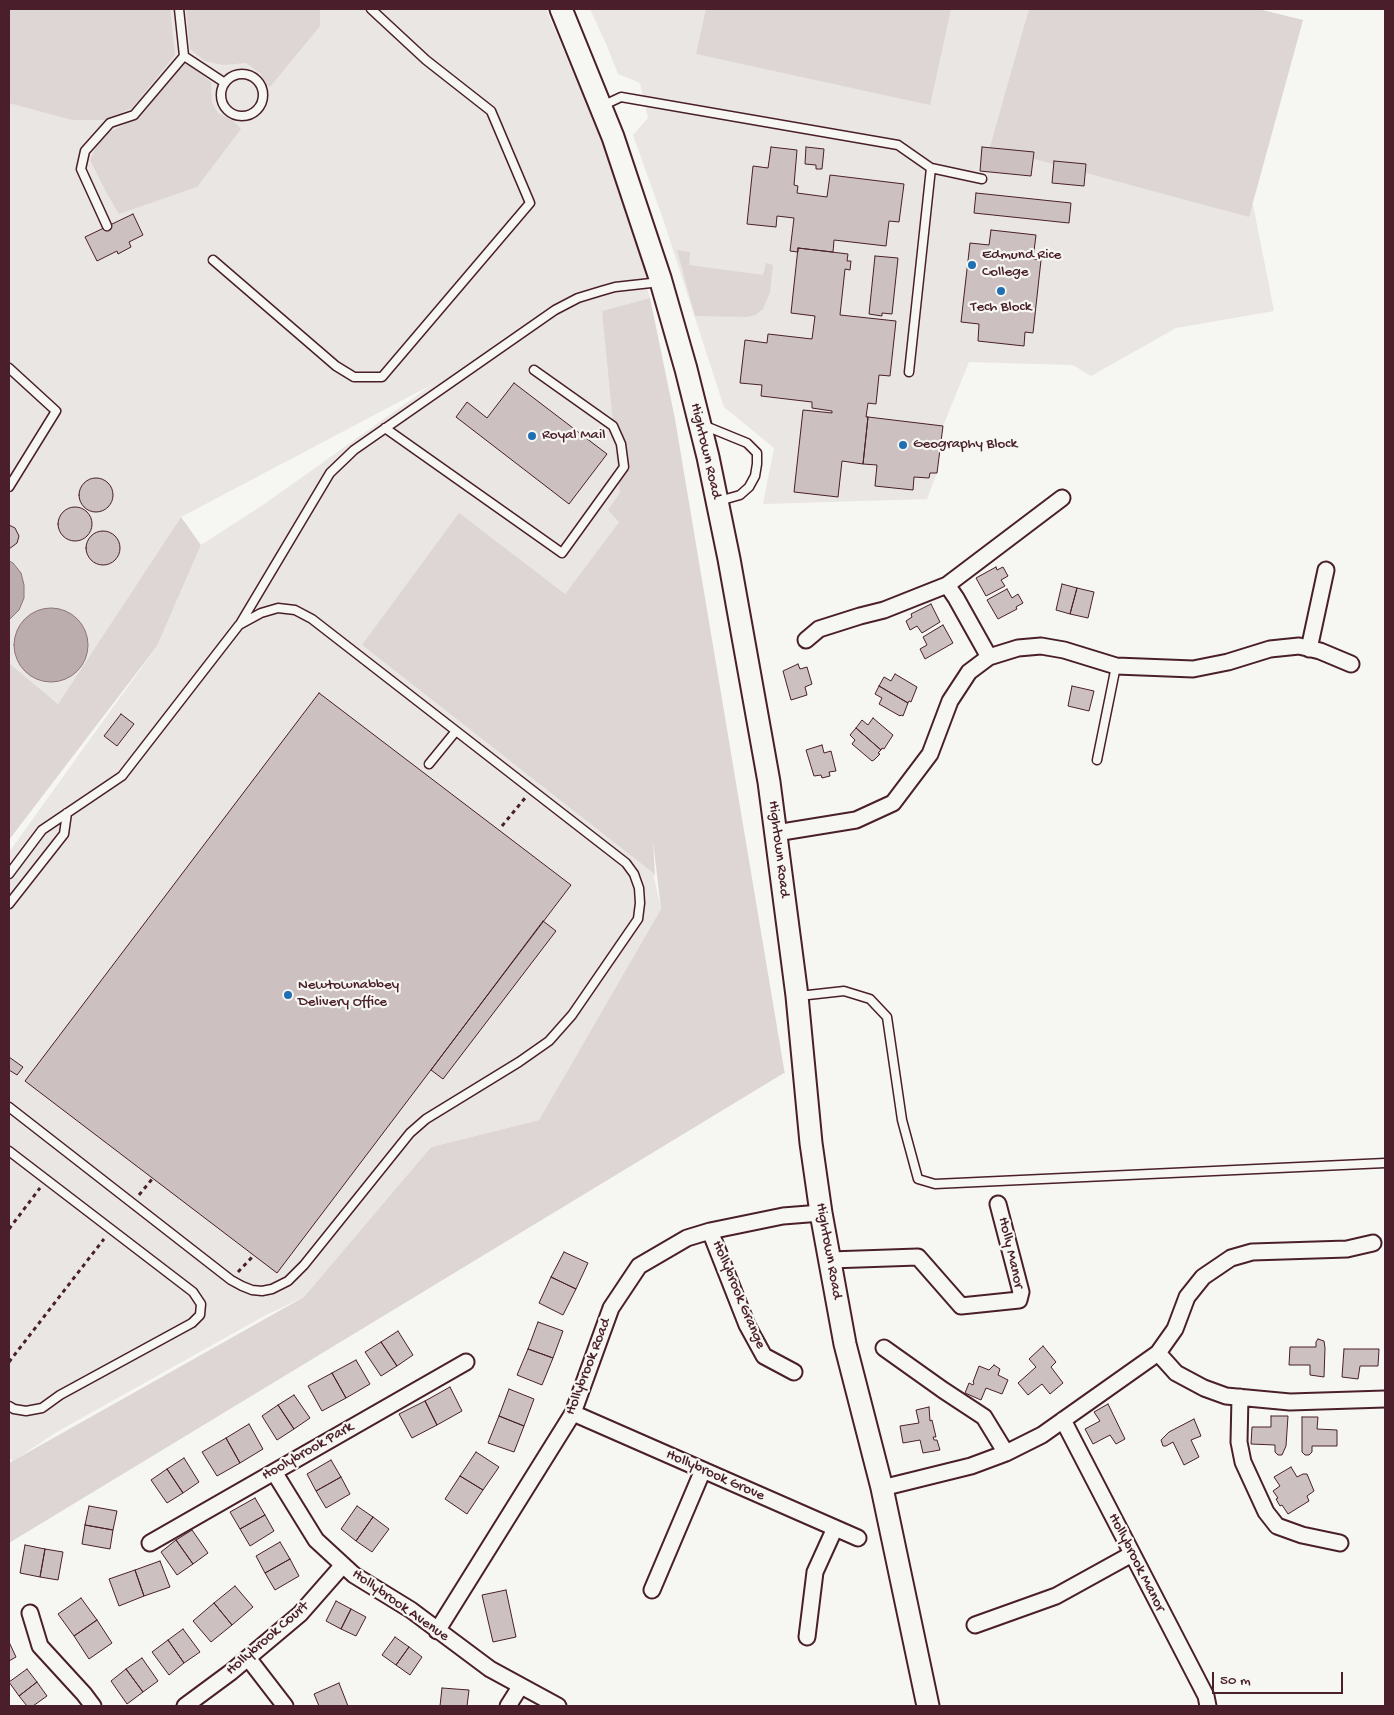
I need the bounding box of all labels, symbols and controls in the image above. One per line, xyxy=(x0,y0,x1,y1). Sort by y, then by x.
place label: Edmund Rice College xyxy=(982,247,1061,282)
marker: Edmund Rice College xyxy=(966,259,978,271)
marker: Tech Block xyxy=(995,285,1007,297)
place label: Tech Block xyxy=(971,299,1031,317)
street label: Hightown Road xyxy=(685,402,725,500)
place label: Royal Mail xyxy=(542,427,606,445)
marker: Royal Mail xyxy=(526,430,538,442)
place label: Geography Block xyxy=(913,436,1017,454)
marker: Geography Block xyxy=(897,439,909,451)
street label: Hightown Road xyxy=(763,800,793,898)
place label: Newtownabbey Delivery Office xyxy=(298,977,399,1012)
marker: Newtownabbey Delivery Office xyxy=(282,989,294,1001)
street label: Hightown Road xyxy=(811,1201,845,1301)
street label: Holly Manor xyxy=(993,1215,1027,1291)
street label: Hollybrook Grange xyxy=(707,1238,769,1352)
street label: Hollybrook Road xyxy=(562,1316,616,1418)
street label: Hoolybrook Park xyxy=(259,1419,357,1485)
street label: Hollybrook Grove xyxy=(663,1446,767,1506)
street label: Hollybrook Manor xyxy=(1103,1511,1169,1615)
street label: Hollybrook Avenue xyxy=(348,1566,452,1646)
street label: Hollybrook Court xyxy=(223,1598,313,1680)
scale bar xyxy=(1214,1662,1345,1694)
text: 50 m xyxy=(1220,1672,1251,1690)

